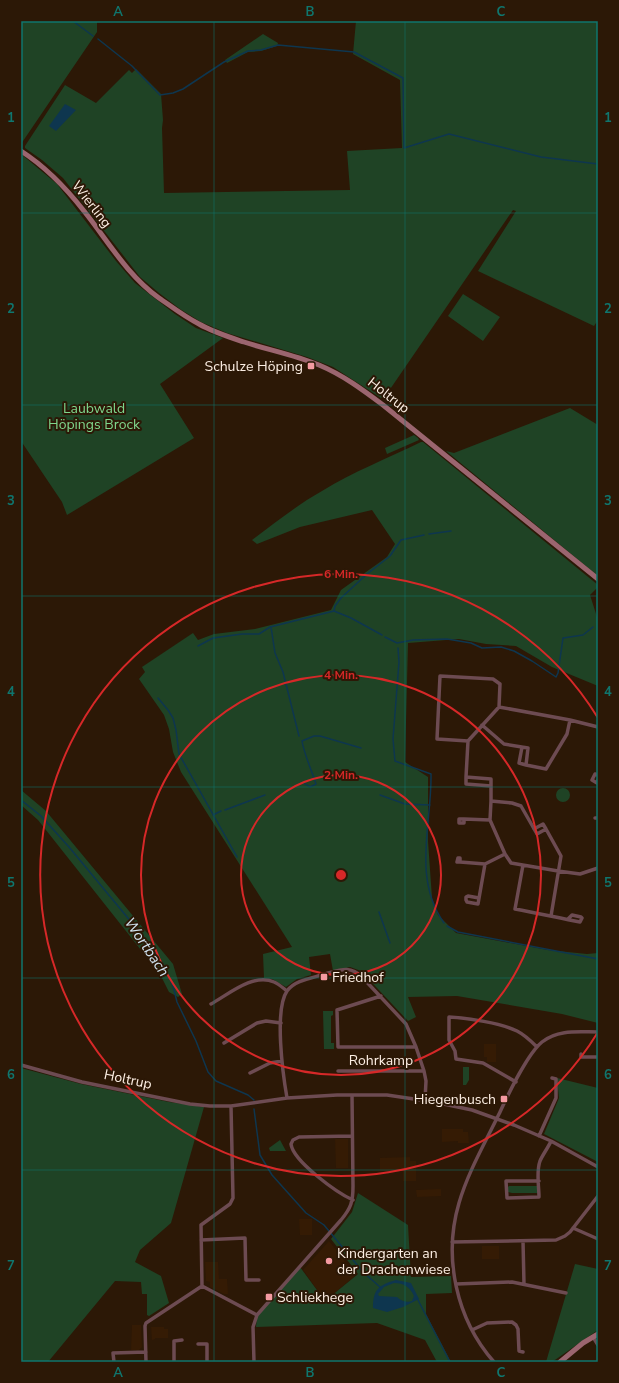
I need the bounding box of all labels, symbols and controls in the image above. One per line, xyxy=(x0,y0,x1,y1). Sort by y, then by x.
text: A xyxy=(113,3,123,21)
text: B xyxy=(306,3,315,21)
text: C xyxy=(497,3,506,21)
text: 1 xyxy=(7,109,15,127)
text: 1 xyxy=(604,109,612,127)
street label: Wierling xyxy=(67,177,116,232)
text: 2 xyxy=(7,300,15,318)
text: 2 xyxy=(604,300,612,318)
place label: Schulze Höping xyxy=(205,357,303,376)
marker: Schulze Höping xyxy=(306,361,316,371)
street label: Holtrup xyxy=(364,373,414,418)
park label: Laubwald Höpings Brock xyxy=(48,399,141,434)
text: 3 xyxy=(7,492,15,510)
text: 3 xyxy=(604,492,612,510)
text: 6 Min. xyxy=(324,566,358,582)
text: 4 Min. xyxy=(324,667,358,683)
text: 4 xyxy=(7,683,15,701)
text: 4 xyxy=(604,683,612,701)
text: 2 Min. xyxy=(324,767,358,783)
centre of rings xyxy=(334,868,348,882)
text: 5 xyxy=(7,874,15,892)
text: 5 xyxy=(604,874,612,892)
water label: Wortbach xyxy=(120,914,174,980)
place label: Friedhof xyxy=(332,968,384,987)
marker: Friedhof xyxy=(319,972,329,982)
street label: Rohrkamp xyxy=(349,1051,413,1070)
street label: Holtrup xyxy=(102,1065,154,1094)
text: 6 xyxy=(7,1066,15,1084)
text: 6 xyxy=(604,1066,612,1084)
place label: Hiegenbusch xyxy=(414,1090,496,1109)
marker: Hiegenbusch xyxy=(499,1094,509,1104)
place label: Kindergarten an der Drachenwiese xyxy=(337,1244,450,1279)
marker: Kindergarten an der Drachenwiese xyxy=(324,1256,334,1266)
text: 7 xyxy=(7,1257,15,1275)
text: 7 xyxy=(604,1257,612,1275)
place label: Schliekhege xyxy=(277,1288,353,1307)
marker: Schliekhege xyxy=(264,1292,274,1302)
text: A xyxy=(113,1364,123,1382)
text: B xyxy=(306,1364,315,1382)
text: C xyxy=(497,1364,506,1382)

